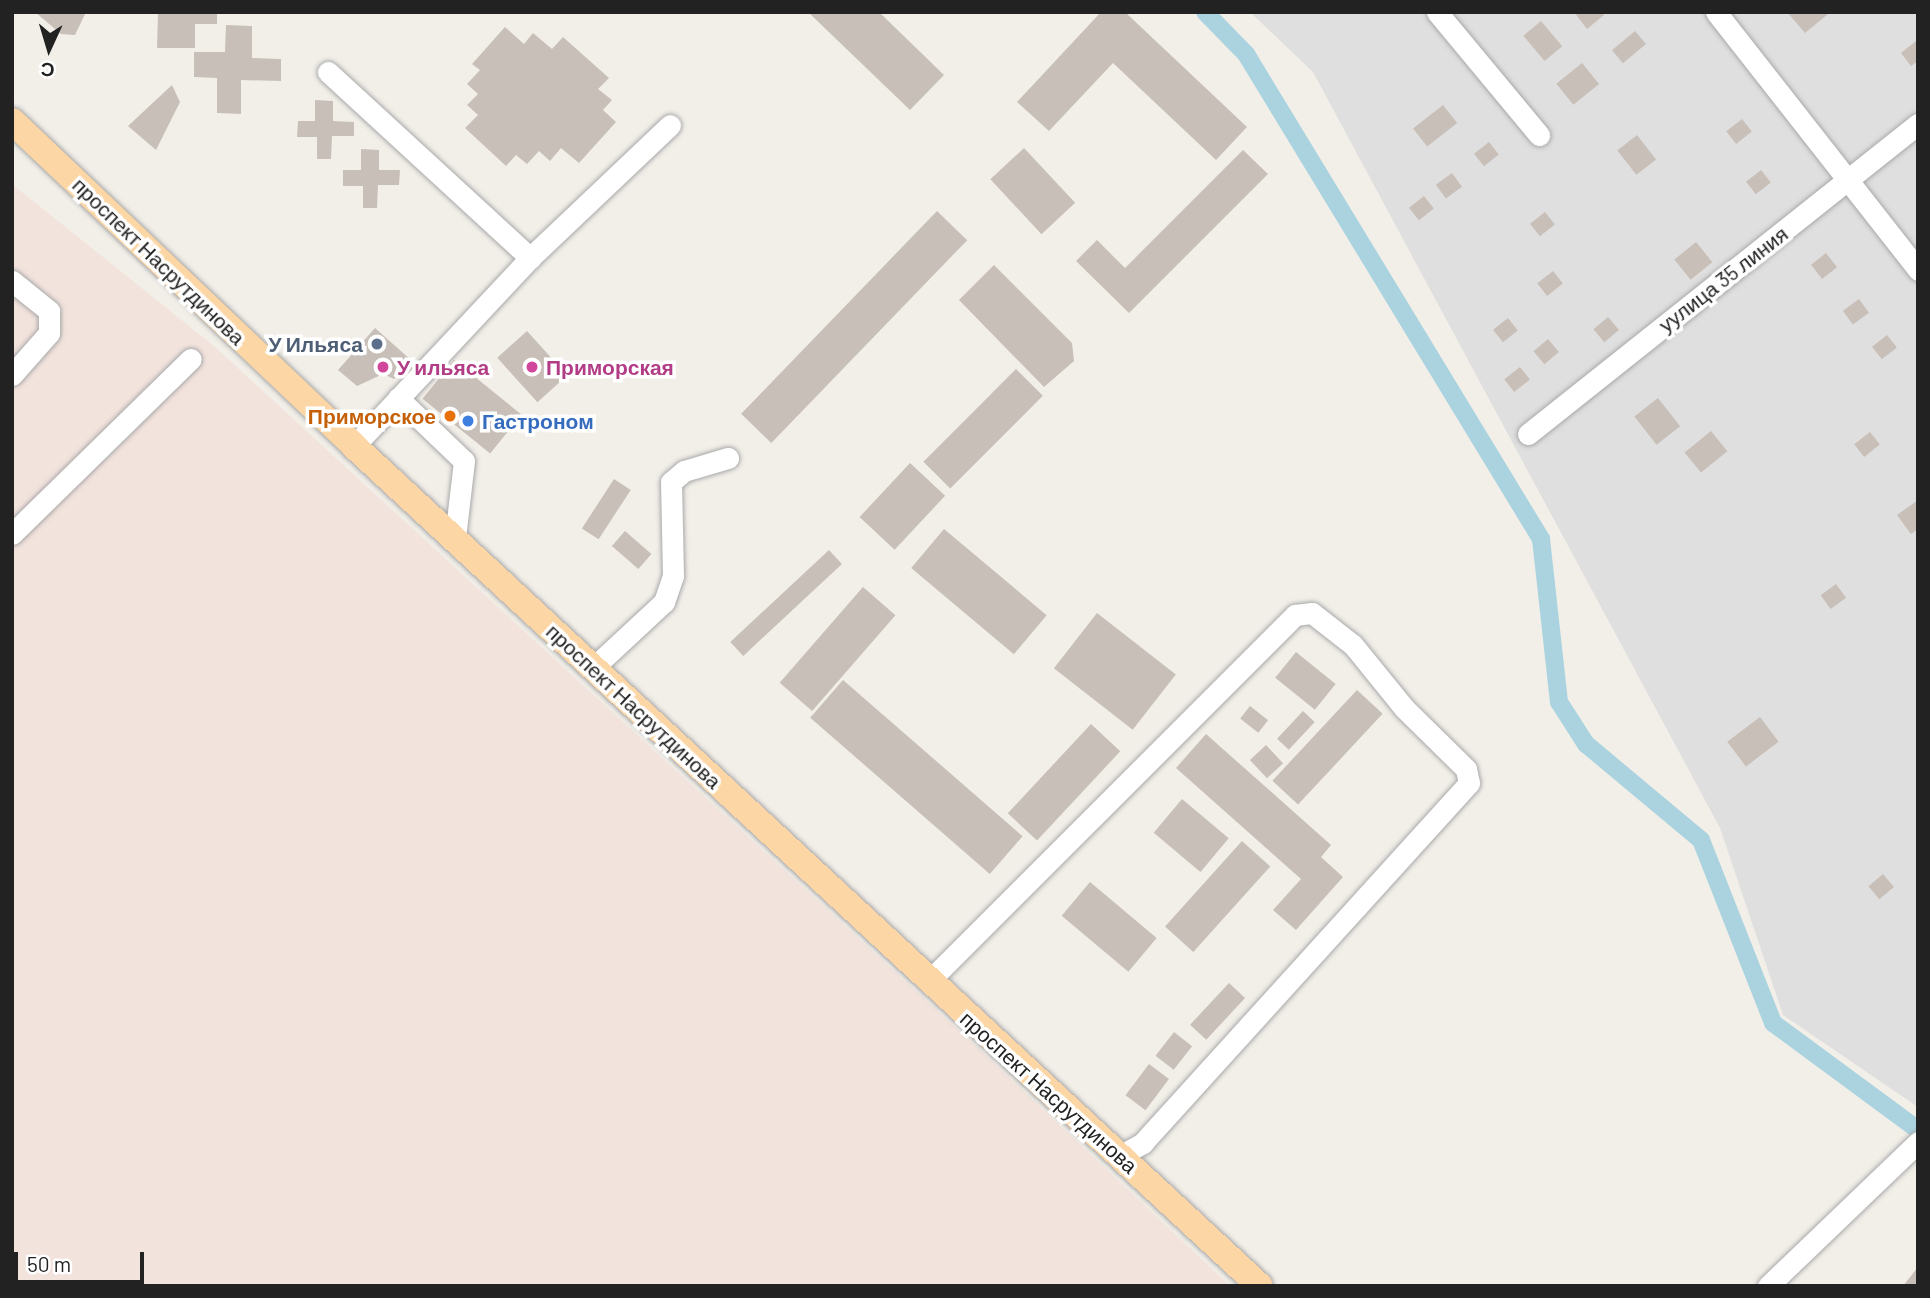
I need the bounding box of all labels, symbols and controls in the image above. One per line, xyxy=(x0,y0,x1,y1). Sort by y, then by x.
north arrow xyxy=(14,14,84,84)
text: С xyxy=(40,58,55,82)
street label: проспект Насрутдинова xyxy=(68,172,250,350)
street label: уулица 35 линия xyxy=(1653,221,1793,337)
place label: У Ильяса xyxy=(269,331,363,357)
marker: У Ильяса xyxy=(369,336,385,352)
place label: У ильяса xyxy=(397,354,489,380)
place label: Приморская xyxy=(546,354,674,380)
marker: У ильяса xyxy=(375,359,391,375)
marker: Приморская xyxy=(524,359,540,375)
place label: Приморское xyxy=(308,403,436,429)
marker: Приморское xyxy=(442,408,458,424)
place label: Гастроном xyxy=(482,408,594,434)
marker: Гастроном xyxy=(460,413,476,429)
street label: проспект Насрутдинова xyxy=(541,618,727,794)
street label: проспект Насрутдинова xyxy=(955,1006,1143,1178)
scale bar xyxy=(18,1238,147,1282)
text: 50 m xyxy=(27,1251,71,1276)

